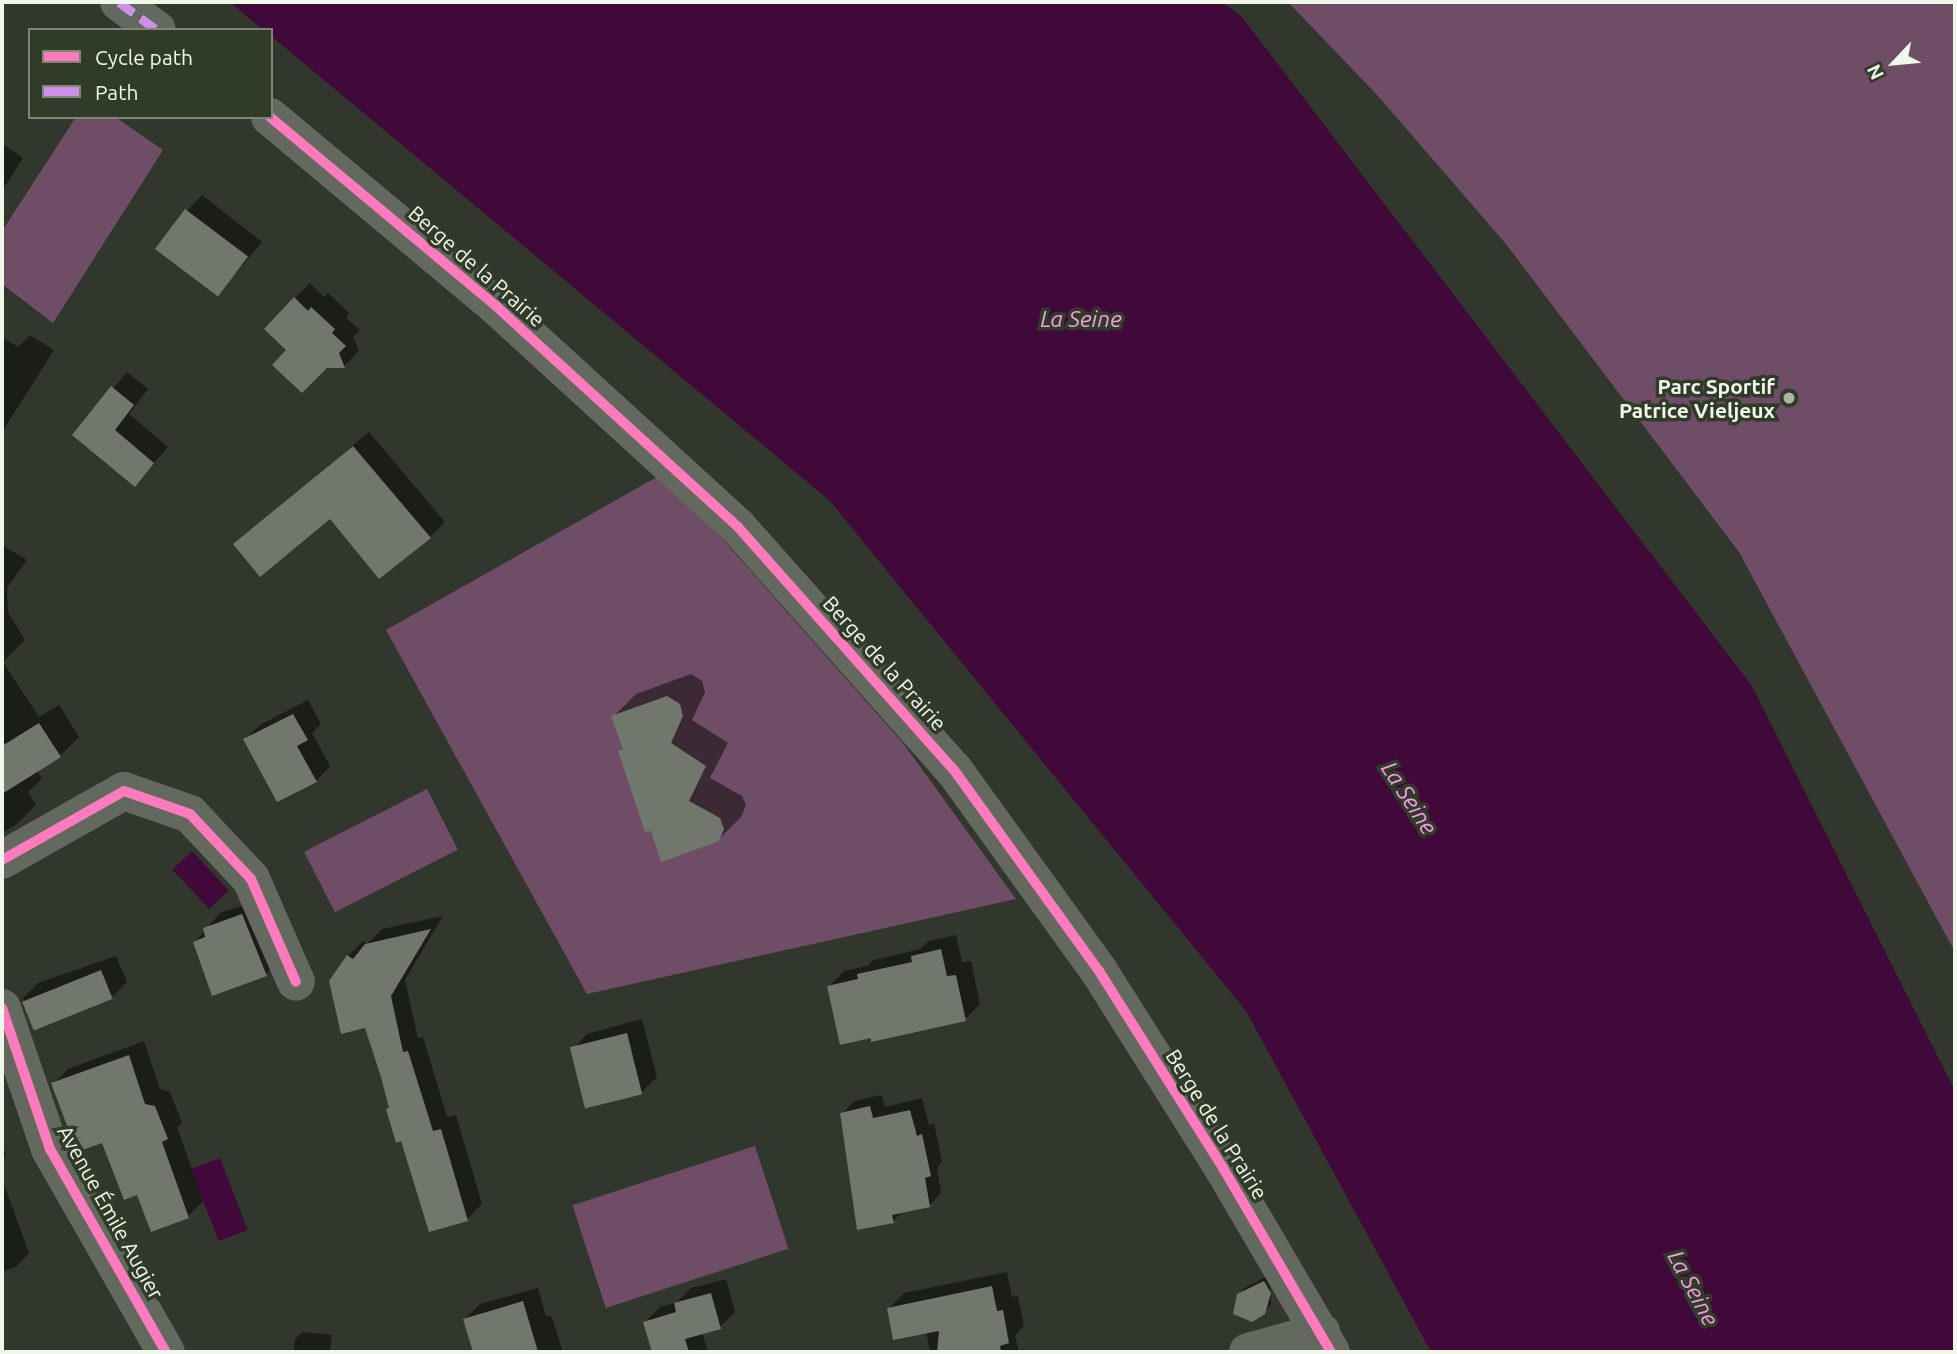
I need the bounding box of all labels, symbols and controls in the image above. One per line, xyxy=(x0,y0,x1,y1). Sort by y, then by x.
legend xyxy=(28,28,273,119)
north arrow xyxy=(1859,28,1929,98)
text: Cycle path xyxy=(95,45,193,69)
text: N xyxy=(1862,61,1888,83)
text: Path xyxy=(95,80,138,104)
street label: Berge de la Prairie xyxy=(404,200,550,332)
water label: La Seine xyxy=(1040,305,1122,333)
place label: Parc Sportif Patrice Vieljeux xyxy=(1619,373,1775,423)
marker: Parc Sportif Patrice Vieljeux xyxy=(1781,390,1797,406)
street label: Berge de la Prairie xyxy=(818,591,952,735)
water label: La Seine xyxy=(1375,756,1443,840)
street label: Berge de la Prairie xyxy=(1161,1044,1273,1204)
street label: Avenue Émile Augier xyxy=(53,1121,169,1303)
water label: La Seine xyxy=(1662,1246,1724,1330)

